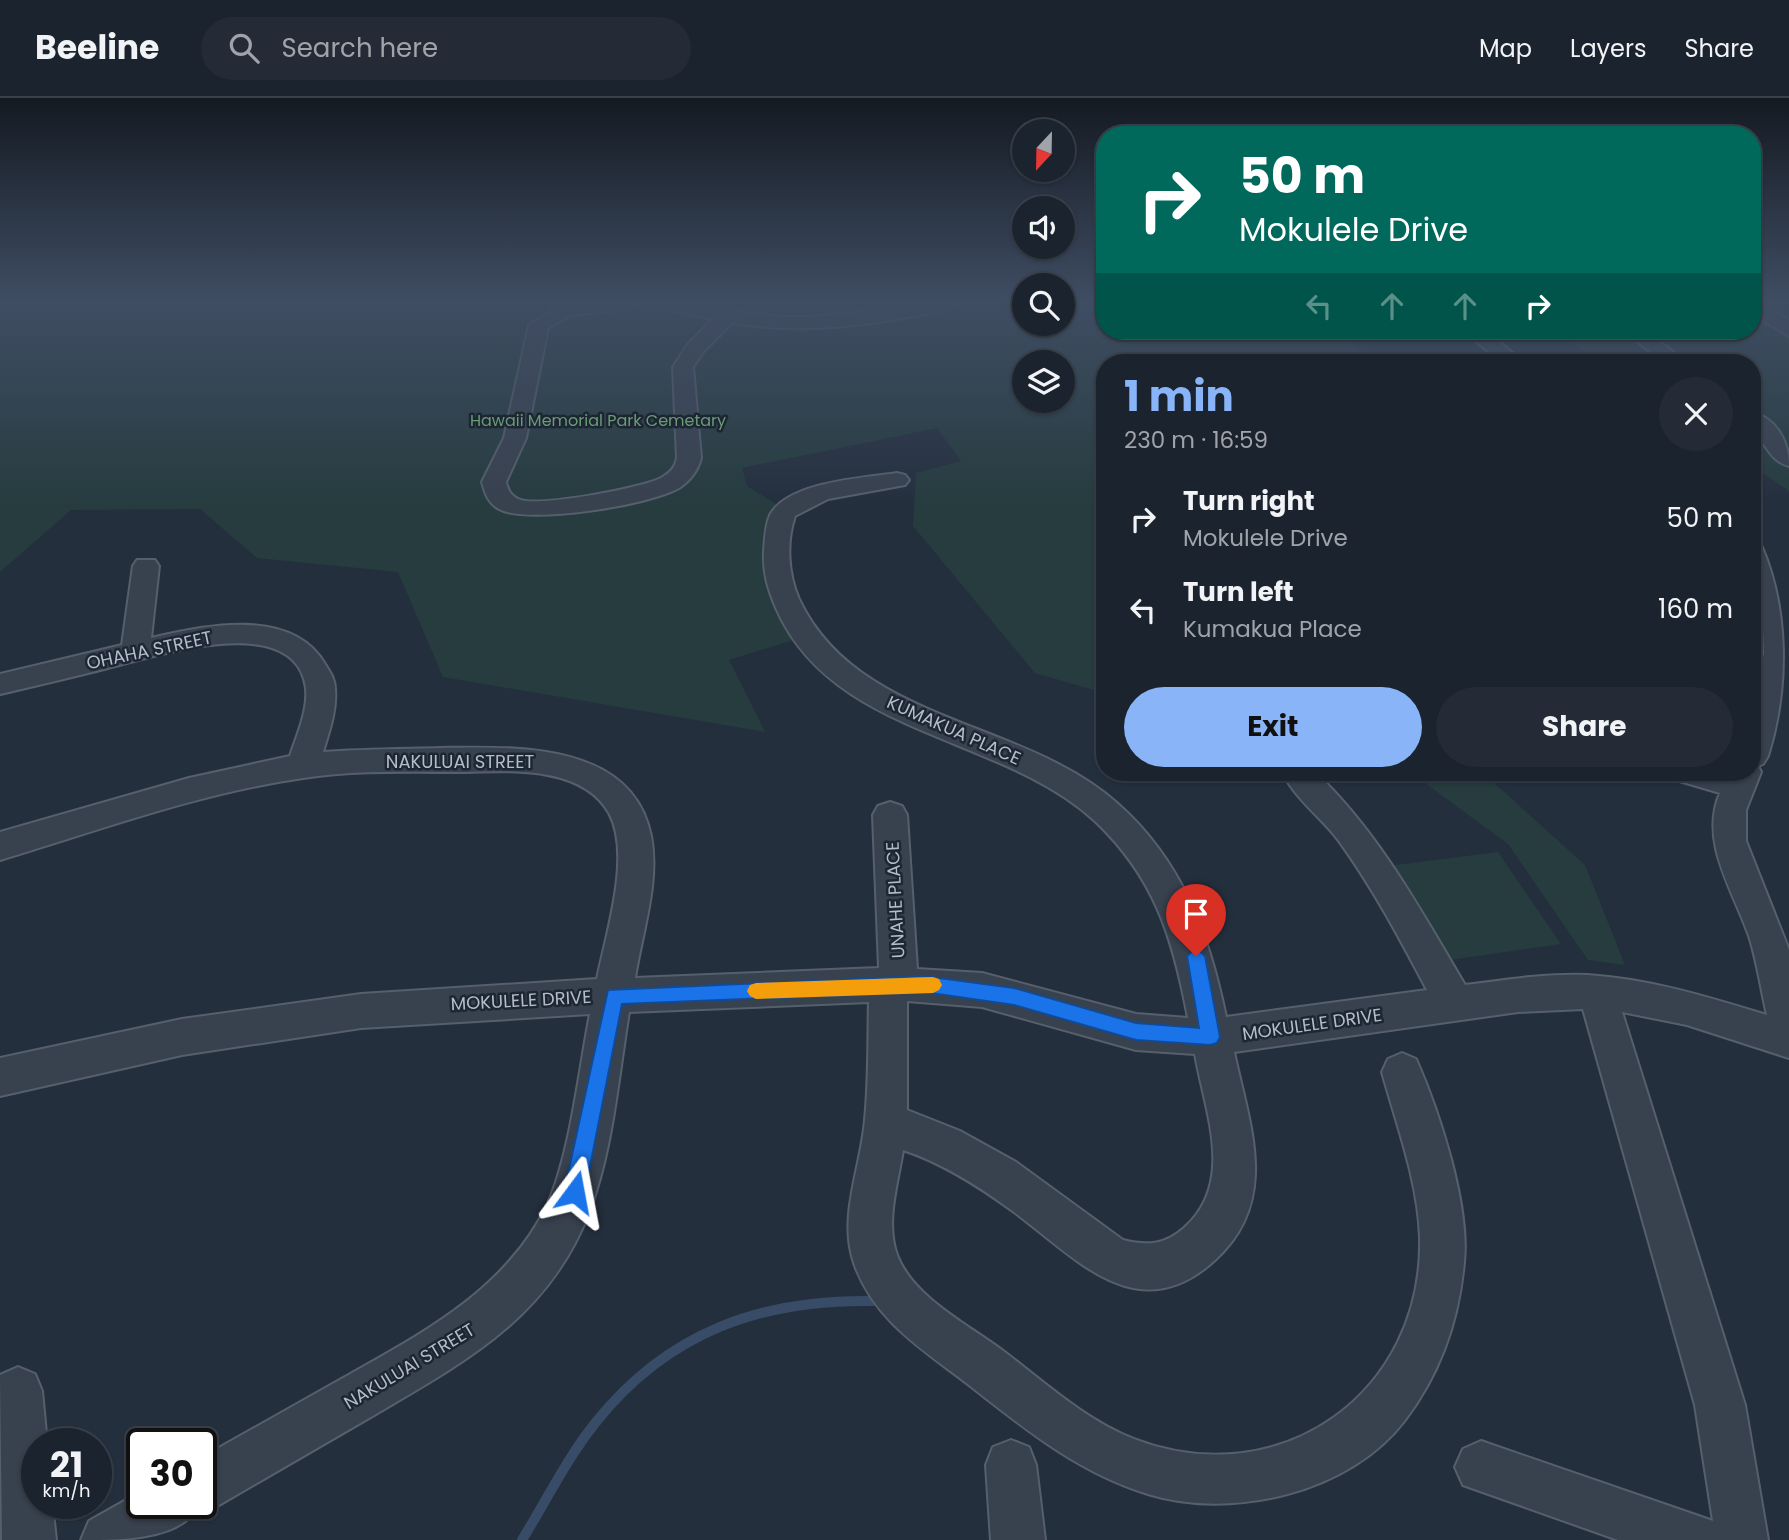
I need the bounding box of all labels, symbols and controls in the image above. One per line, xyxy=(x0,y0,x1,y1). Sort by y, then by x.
search box xyxy=(201,17,691,80)
text: Beeline xyxy=(35,24,159,71)
icon: search xyxy=(225,29,263,67)
text: Search here xyxy=(281,30,438,66)
text: Map xyxy=(1479,32,1532,65)
text: Layers xyxy=(1570,32,1646,65)
text: Share xyxy=(1684,32,1754,65)
north arrow xyxy=(1012,119,1074,182)
map controls xyxy=(1012,119,1075,413)
text: 50 m xyxy=(1239,142,1365,210)
icon: right xyxy=(1124,154,1215,245)
button: sound xyxy=(1012,196,1075,259)
text: Mokulele Drive xyxy=(1239,207,1468,252)
button: search xyxy=(1012,273,1075,336)
icon: left xyxy=(1300,287,1338,325)
icon: ahead xyxy=(1373,287,1411,325)
icon: ahead xyxy=(1446,287,1484,325)
icon: right xyxy=(1519,287,1557,325)
button: layers xyxy=(1012,350,1075,413)
text: 1 min xyxy=(1124,367,1234,426)
button: close xyxy=(1659,377,1733,451)
park label: Hawaii Memorial Park Cemetary xyxy=(470,409,726,432)
text: 230 m · 16:59 xyxy=(1124,424,1268,456)
text: Turn right xyxy=(1183,483,1315,519)
icon: right xyxy=(1124,500,1162,538)
text: 50 m xyxy=(1667,500,1733,536)
text: Mokulele Drive xyxy=(1183,522,1348,554)
text: Turn left xyxy=(1183,574,1294,610)
icon: left xyxy=(1124,591,1162,629)
text: 160 m xyxy=(1658,591,1733,627)
text: Kumakua Place xyxy=(1183,613,1362,645)
street label: OHAHA STREET xyxy=(84,624,214,675)
button: Exit xyxy=(1124,687,1422,767)
button: Share xyxy=(1436,687,1733,767)
street label: KUMAKUA PLACE xyxy=(883,689,1025,771)
street label: NAKULUAI STREET xyxy=(386,749,534,774)
street label: UNAHE PLACE xyxy=(879,841,911,959)
pin xyxy=(1166,884,1226,956)
icon: arrive xyxy=(1177,895,1215,933)
street label: MOKULELE DRIVE xyxy=(450,984,592,1016)
street label: MOKULELE DRIVE xyxy=(1240,1002,1384,1046)
position arrow xyxy=(538,1155,612,1229)
street label: NAKULUAI STREET xyxy=(339,1317,479,1415)
speed limit sign: 30 xyxy=(126,1428,217,1519)
text: 21 xyxy=(50,1440,83,1489)
text: km/h xyxy=(43,1478,90,1503)

